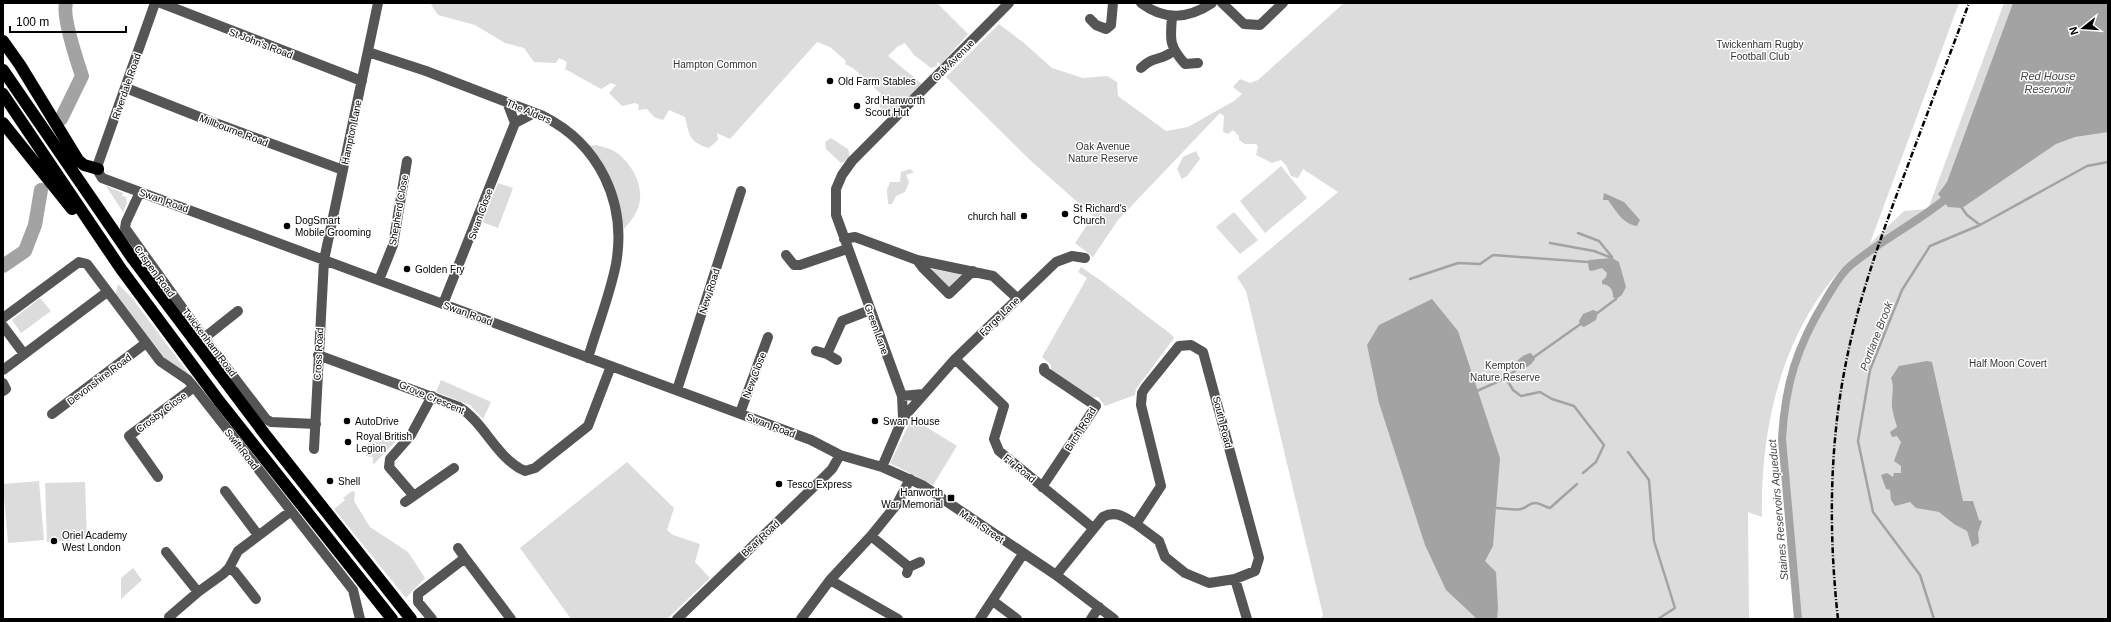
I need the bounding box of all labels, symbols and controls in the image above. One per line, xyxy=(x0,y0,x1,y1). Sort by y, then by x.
scale bar xyxy=(10,8,126,34)
north arrow xyxy=(2063,8,2103,48)
text: 100 m xyxy=(16,15,49,29)
text: N xyxy=(2067,25,2080,36)
street label: St John's Road xyxy=(227,26,294,61)
street label: Oak Avenue xyxy=(930,37,977,83)
park label: Twickenham Rugby Football Club xyxy=(1716,39,1804,62)
street label: Riverdale Road xyxy=(110,52,143,121)
park label: Hampton Common xyxy=(673,59,757,70)
water label: Red House Reservoir xyxy=(2020,70,2076,95)
marker: Old Farm Stables xyxy=(825,76,835,86)
place label: Old Farm Stables xyxy=(838,76,916,87)
place label: 3rd Hanworth Scout Hut xyxy=(865,95,925,118)
street label: The Alders xyxy=(505,97,553,126)
street label: Hampton Lane xyxy=(339,98,364,165)
marker: 3rd Hanworth Scout Hut xyxy=(852,101,862,111)
street label: Millbourne Road xyxy=(198,112,270,149)
park label: Oak Avenue Nature Reserve xyxy=(1068,141,1138,164)
street label: Shepherd Close xyxy=(387,173,410,246)
street label: Swan Road xyxy=(138,186,190,214)
street label: Swan Close xyxy=(466,187,495,241)
place label: St Richard's Church xyxy=(1073,203,1127,226)
marker: St Richard's Church xyxy=(1060,209,1070,219)
place label: church hall xyxy=(968,211,1016,222)
marker: church hall xyxy=(1019,211,1029,221)
place label: DogSmart Mobile Grooming xyxy=(295,215,371,238)
marker: DogSmart Mobile Grooming xyxy=(282,221,292,231)
street label: Crispen Road xyxy=(132,243,177,299)
marker: Golden Fry xyxy=(402,264,412,274)
place label: Golden Fry xyxy=(415,264,464,275)
street label: New Road xyxy=(697,267,722,315)
street label: Forge Lane xyxy=(977,294,1022,338)
street label: Swan Road xyxy=(442,299,494,327)
water label: Portlane Brook xyxy=(1857,299,1895,372)
street label: Green Lane xyxy=(862,302,891,356)
street label: Twickenham Road xyxy=(180,306,239,378)
street label: Cross Road xyxy=(312,327,325,381)
street label: New Close xyxy=(741,350,768,400)
street label: Devonshire Road xyxy=(65,352,133,407)
park label: Half Moon Covert xyxy=(1969,358,2047,369)
park label: Kempton Nature Reserve xyxy=(1470,360,1540,383)
street label: Grove Crescent xyxy=(397,379,466,416)
street label: Crosby Close xyxy=(134,390,189,435)
street label: South Road xyxy=(1211,395,1234,449)
street label: Birch Road xyxy=(1063,405,1098,453)
street label: Swan Road xyxy=(745,411,797,440)
marker: AutoDrive xyxy=(342,416,352,426)
place label: AutoDrive xyxy=(355,416,399,427)
marker: Swan House xyxy=(870,416,880,426)
place label: Swan House xyxy=(883,416,940,427)
street label: Swift Road xyxy=(222,427,261,472)
place label: Royal British Legion xyxy=(356,431,412,454)
marker: Royal British Legion xyxy=(343,437,353,447)
water label: Staines Reservoirs Aqueduct xyxy=(1766,438,1790,581)
street label: Fir Road xyxy=(1001,452,1038,485)
marker: Shell xyxy=(325,476,335,486)
place label: Shell xyxy=(338,476,360,487)
marker: Tesco Express xyxy=(774,479,784,489)
place label: Tesco Express xyxy=(787,479,852,490)
place label: Hanworth War Memorial xyxy=(881,487,943,510)
marker: Hanworth War Memorial xyxy=(946,493,956,503)
street label: Main Street xyxy=(957,508,1006,545)
street label: Bear Road xyxy=(739,518,782,559)
place label: Oriel Academy West London xyxy=(62,530,127,553)
marker: Oriel Academy West London xyxy=(49,536,59,546)

